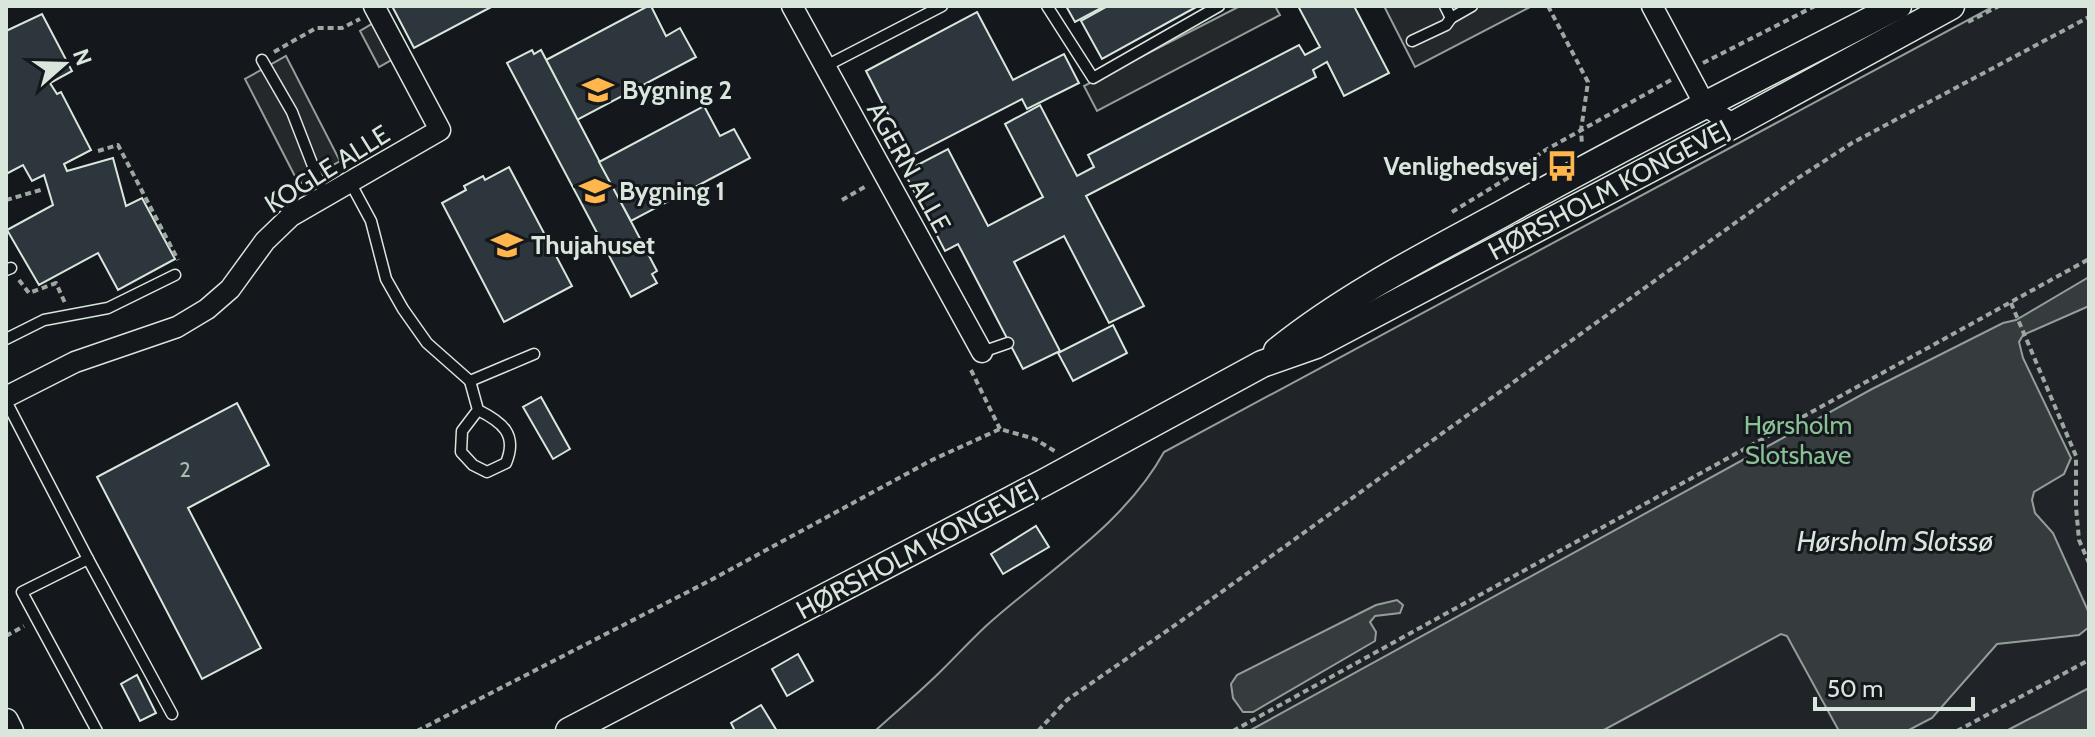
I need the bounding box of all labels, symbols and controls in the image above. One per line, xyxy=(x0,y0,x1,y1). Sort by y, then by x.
north arrow xyxy=(24,24,104,104)
text: N xyxy=(67,45,98,69)
school or university icon: Bygning 2 xyxy=(581,73,615,107)
place label: Bygning 2 xyxy=(622,74,732,106)
street label: AGERN ALLE xyxy=(860,96,958,238)
street label: HØRSHOLM KONGEVEJ xyxy=(1483,113,1735,267)
street label: KOGLE ALLE xyxy=(259,118,395,220)
bus stop icon: Venlighedsvej xyxy=(1545,149,1579,183)
place label: Venlighedsvej xyxy=(1384,150,1538,182)
school or university icon: Bygning 1 xyxy=(578,174,612,208)
place label: Bygning 1 xyxy=(619,175,725,207)
school or university icon: Thujahuset xyxy=(490,228,524,262)
place label: Thujahuset xyxy=(531,229,655,261)
park label: Hørsholm Slotshave xyxy=(1744,409,1852,471)
house number: 2 xyxy=(179,456,191,483)
street label: HØRSHOLM KONGEVEJ xyxy=(791,472,1043,626)
water label: Hørsholm Slotssø xyxy=(1797,524,1994,558)
scale bar xyxy=(1815,661,1973,711)
text: 50 m xyxy=(1827,674,1883,703)

